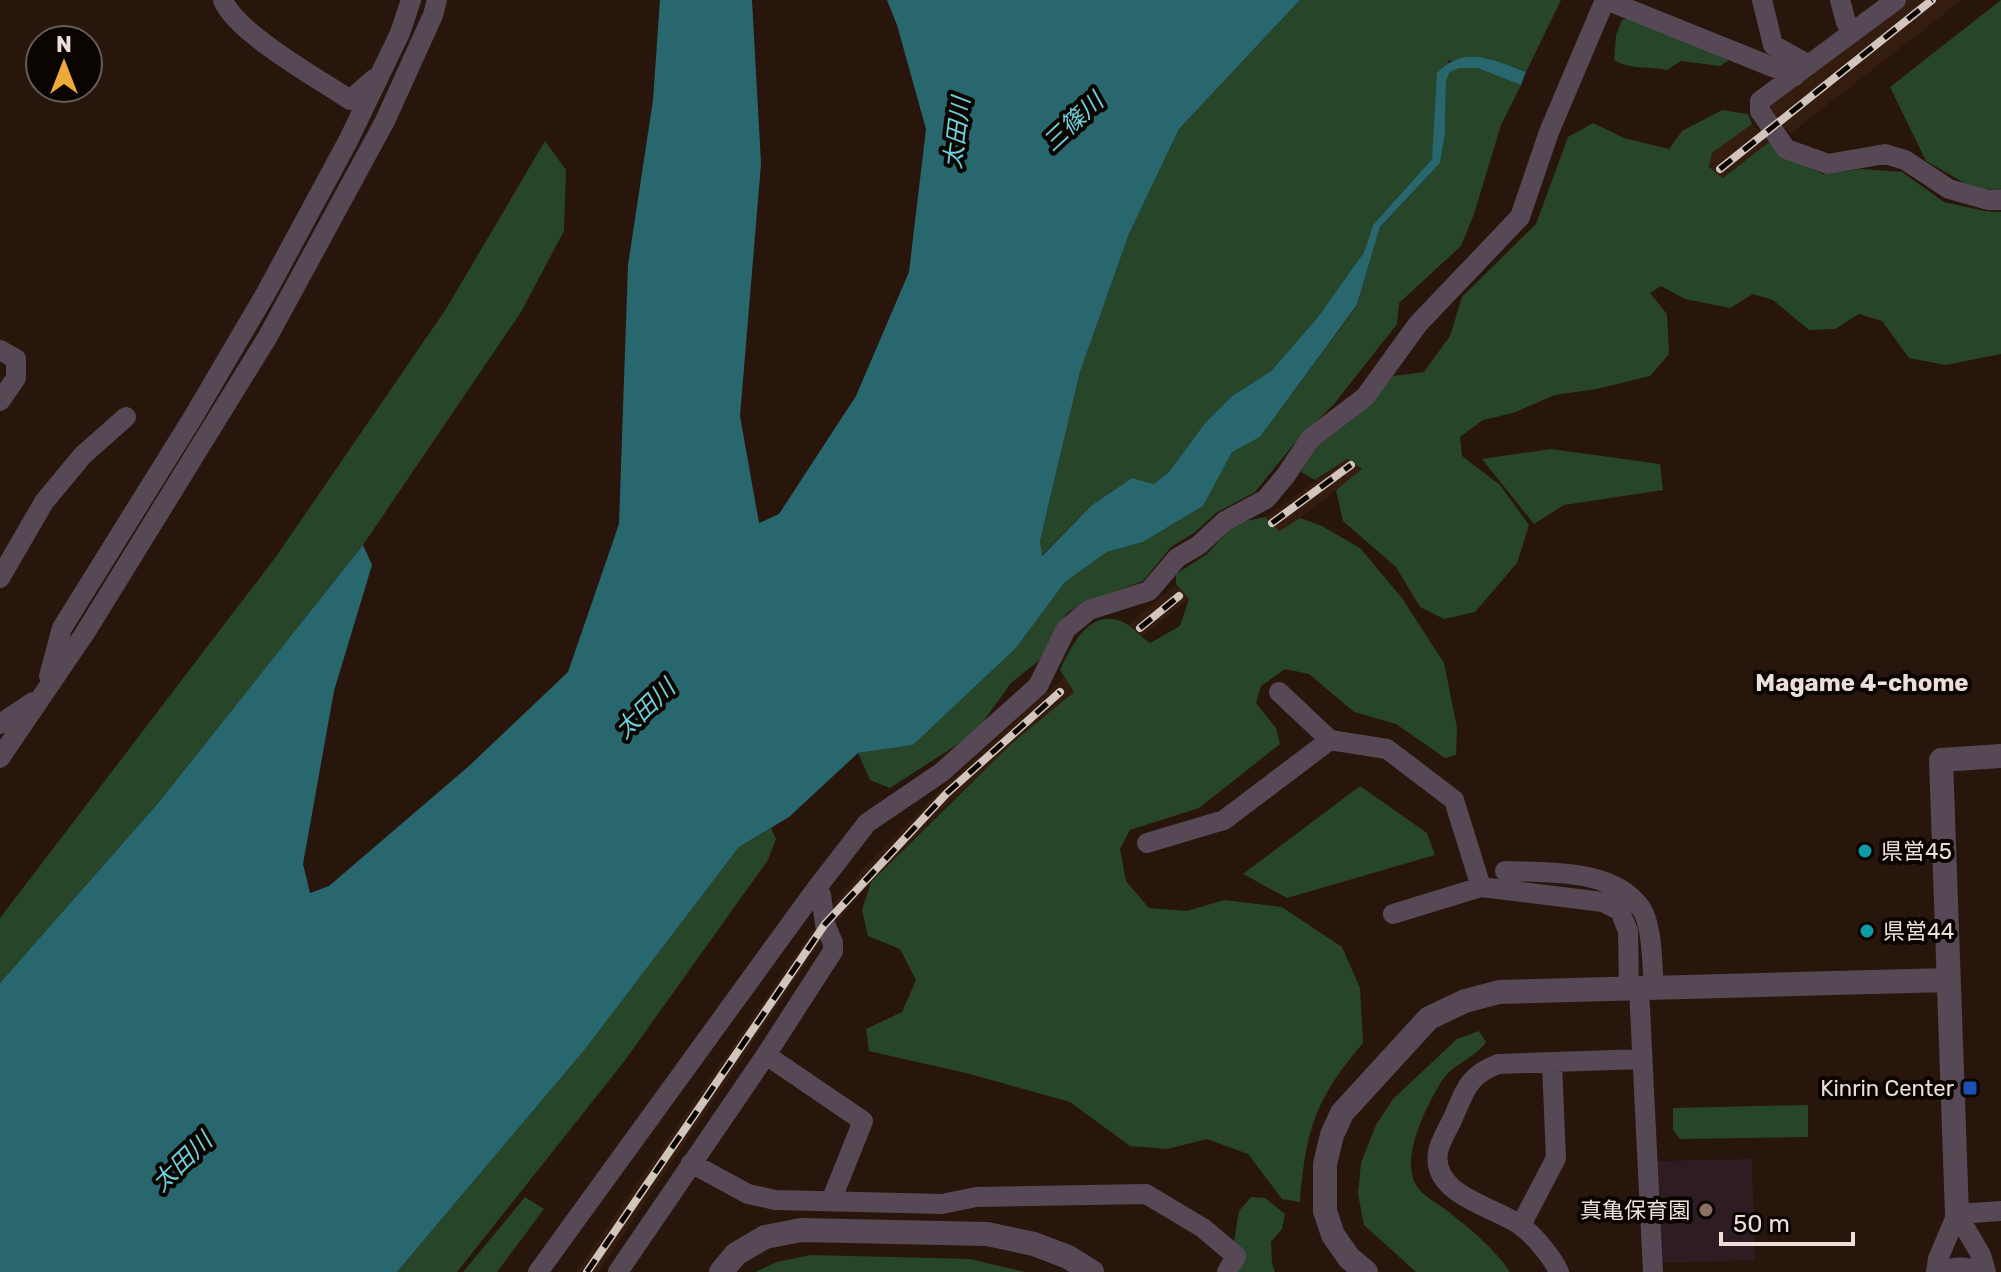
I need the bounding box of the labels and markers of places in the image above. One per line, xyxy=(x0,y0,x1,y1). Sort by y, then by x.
place label: 県営45 xyxy=(1881,838,1952,865)
marker: 県営45 xyxy=(1856,842,1874,860)
place label: 県営44 xyxy=(1883,918,1954,945)
marker: 県営44 xyxy=(1858,922,1876,940)
place label: Kinrin Center xyxy=(1820,1075,1955,1102)
marker: Kinrin Center xyxy=(1961,1079,1979,1097)
place label: 真亀保育園 xyxy=(1580,1197,1690,1224)
marker: 真亀保育園 xyxy=(1697,1201,1715,1219)

